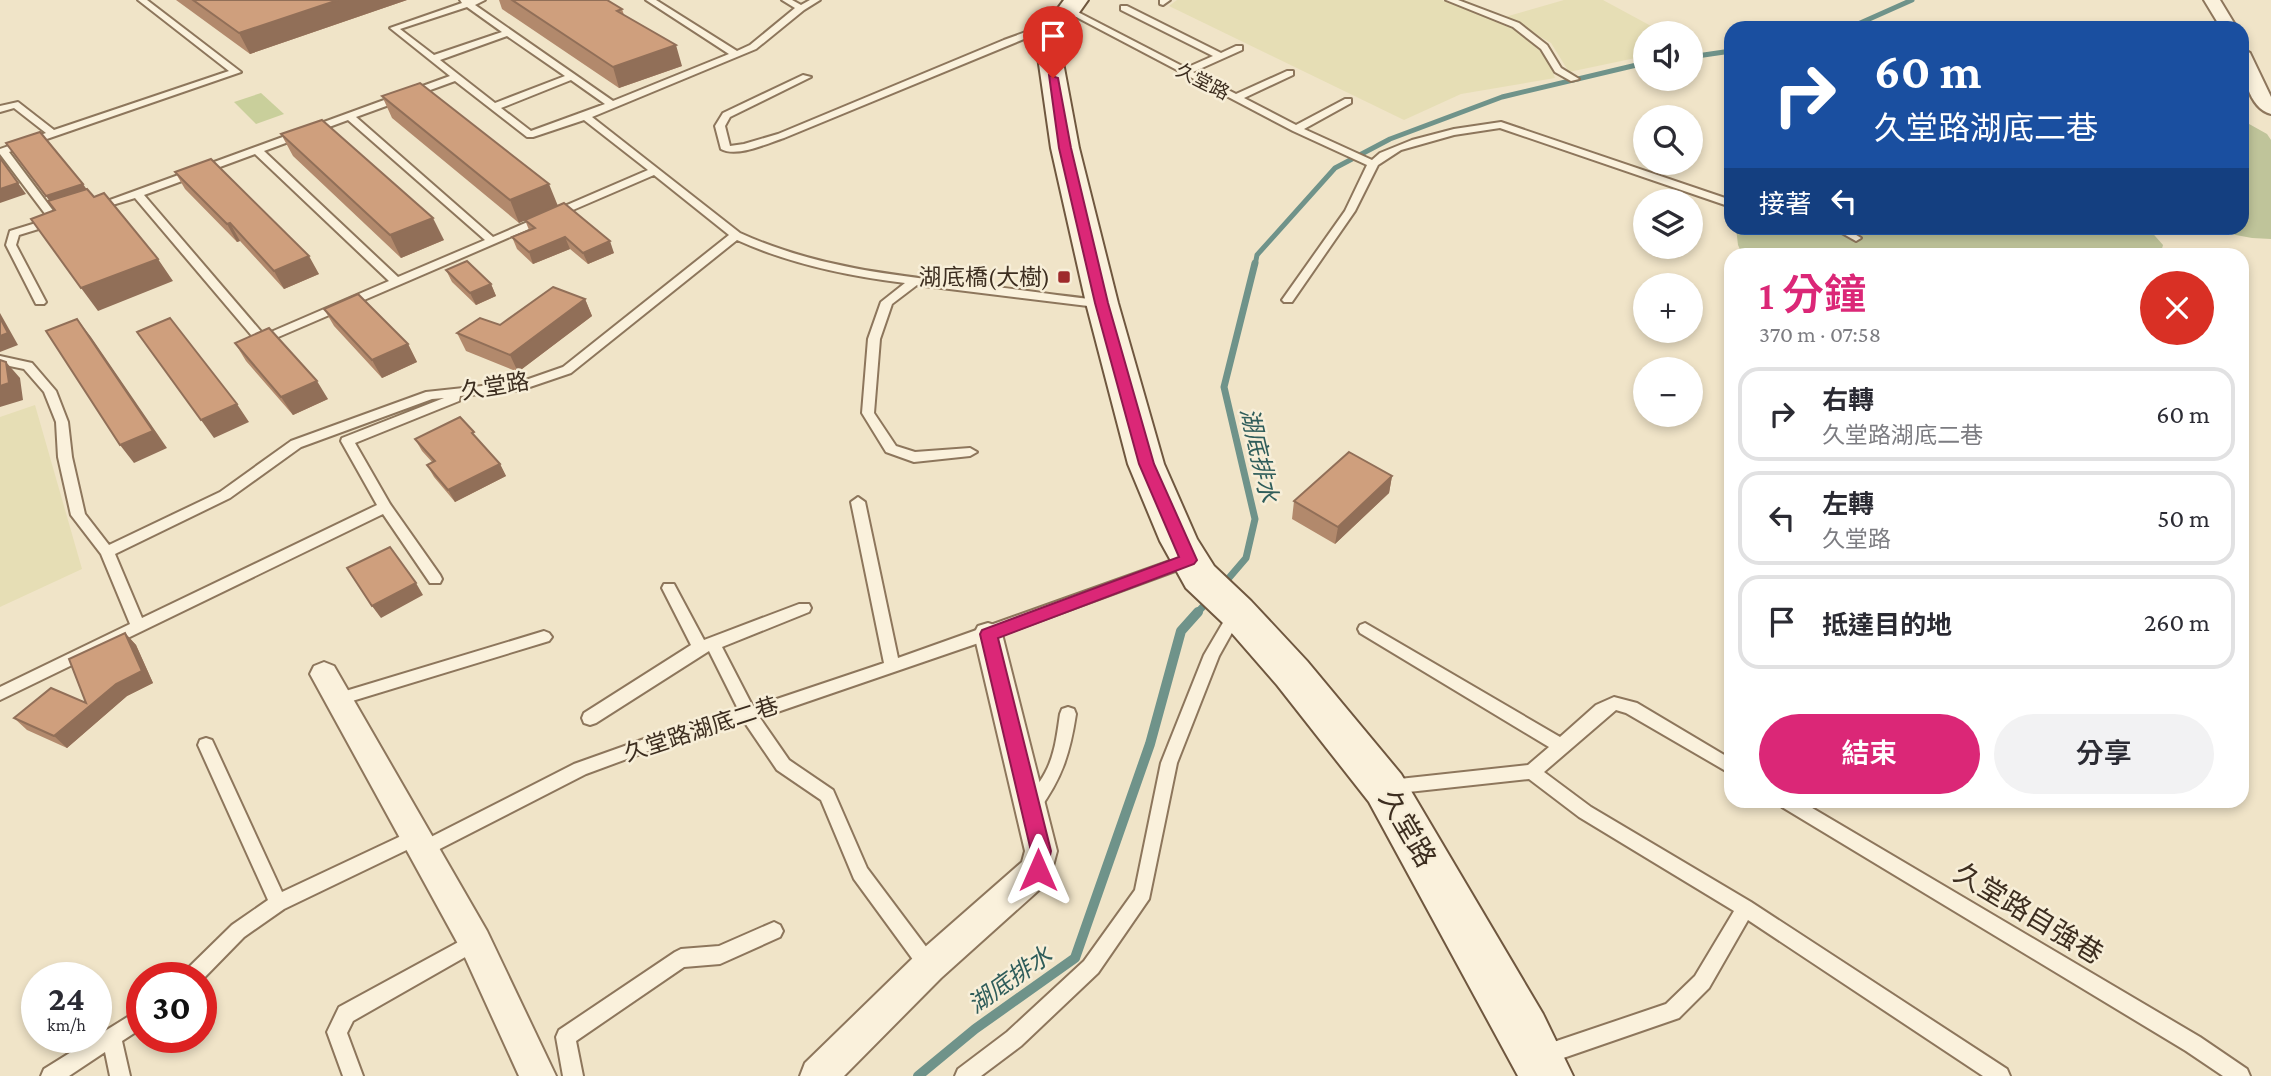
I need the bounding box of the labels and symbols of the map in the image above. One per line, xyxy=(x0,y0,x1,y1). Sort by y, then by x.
pin xyxy=(1023,6,1083,78)
street label: 久堂路 xyxy=(1173,59,1233,104)
place label: 湖底橋(大樹) xyxy=(919,264,1050,291)
marker: 湖底橋(大樹) xyxy=(1056,269,1072,285)
street label: 久堂路 xyxy=(459,368,531,404)
water label: 湖底排水 xyxy=(1236,405,1284,506)
street label: 久堂路湖底二巷 xyxy=(620,692,782,766)
street label: 久堂路 xyxy=(1373,784,1442,872)
position arrow xyxy=(1001,833,1075,907)
street label: 久堂路自強巷 xyxy=(1949,857,2109,970)
water label: 湖底排水 xyxy=(963,940,1058,1018)
speed limit sign: 30 xyxy=(126,962,217,1053)

